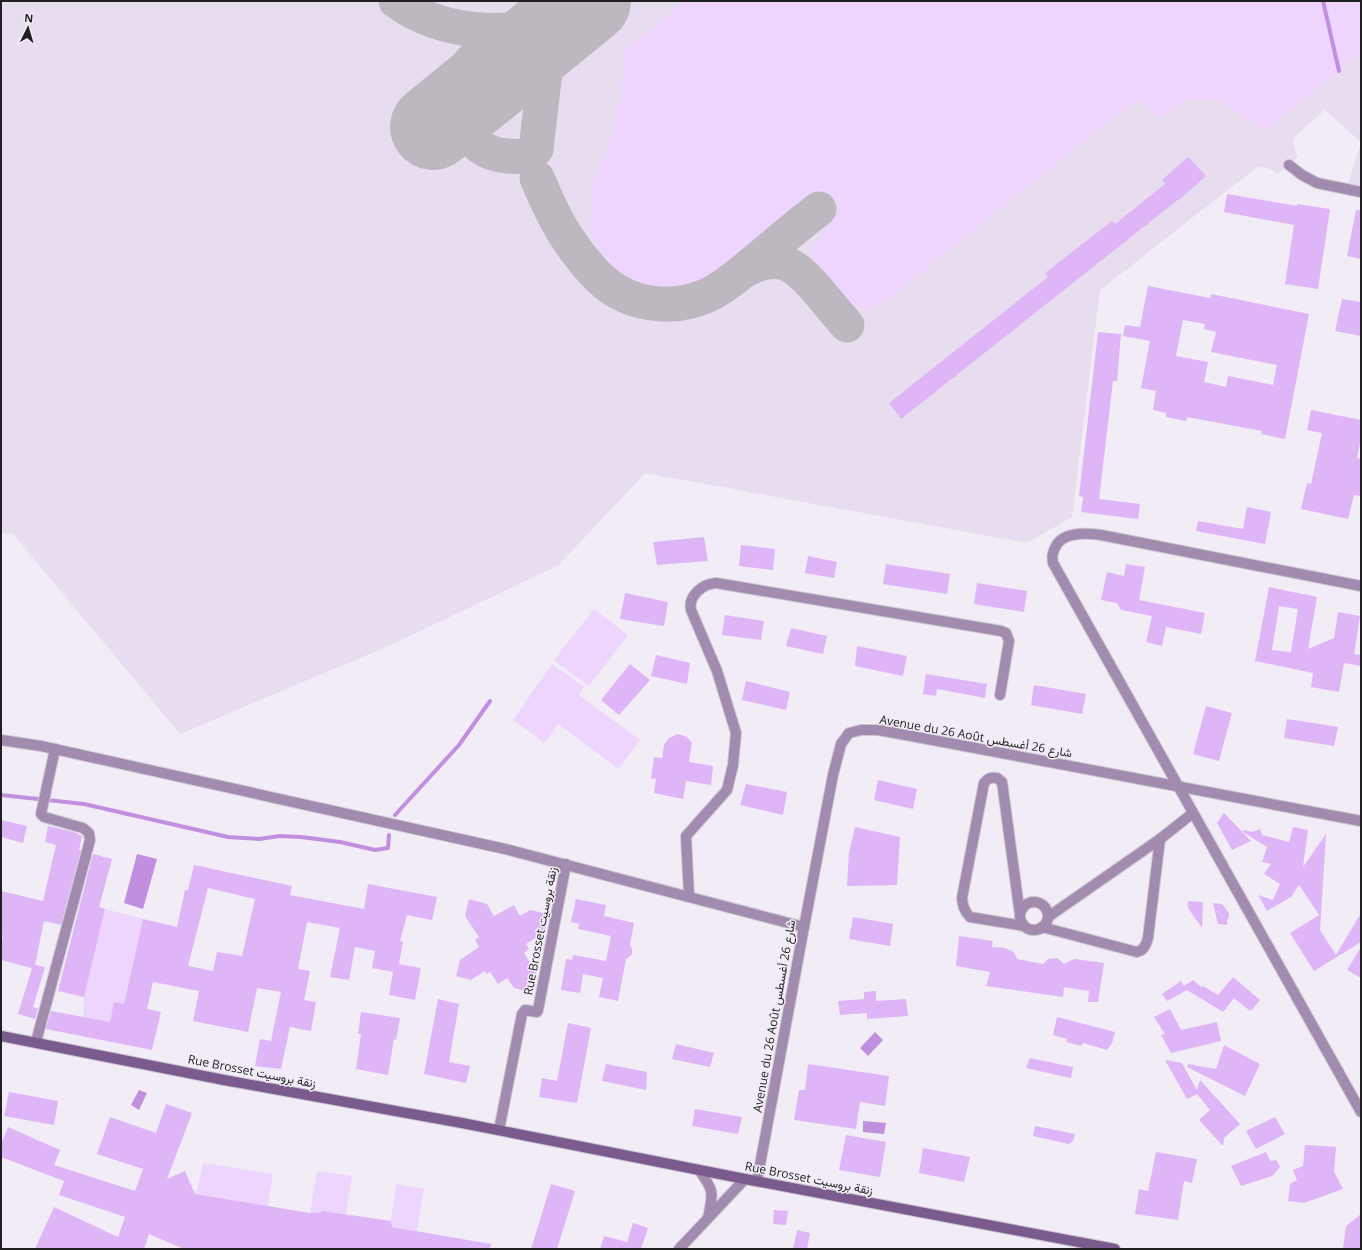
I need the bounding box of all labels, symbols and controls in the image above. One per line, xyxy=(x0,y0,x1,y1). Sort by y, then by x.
north arrow xyxy=(8,8,48,48)
text: N xyxy=(24,10,34,25)
street label: Avenue du 26 Août شارع 26 أغسطس xyxy=(878,711,1074,762)
street label: Rue Brosset زنقة بروسيت xyxy=(519,865,561,997)
street label: Avenue du 26 Août شارع 26 أغسطس xyxy=(749,918,800,1114)
street label: Rue Brosset زنقة بروسيت xyxy=(186,1050,318,1092)
street label: Rue Brosset زنقة بروسيت xyxy=(743,1157,875,1199)

